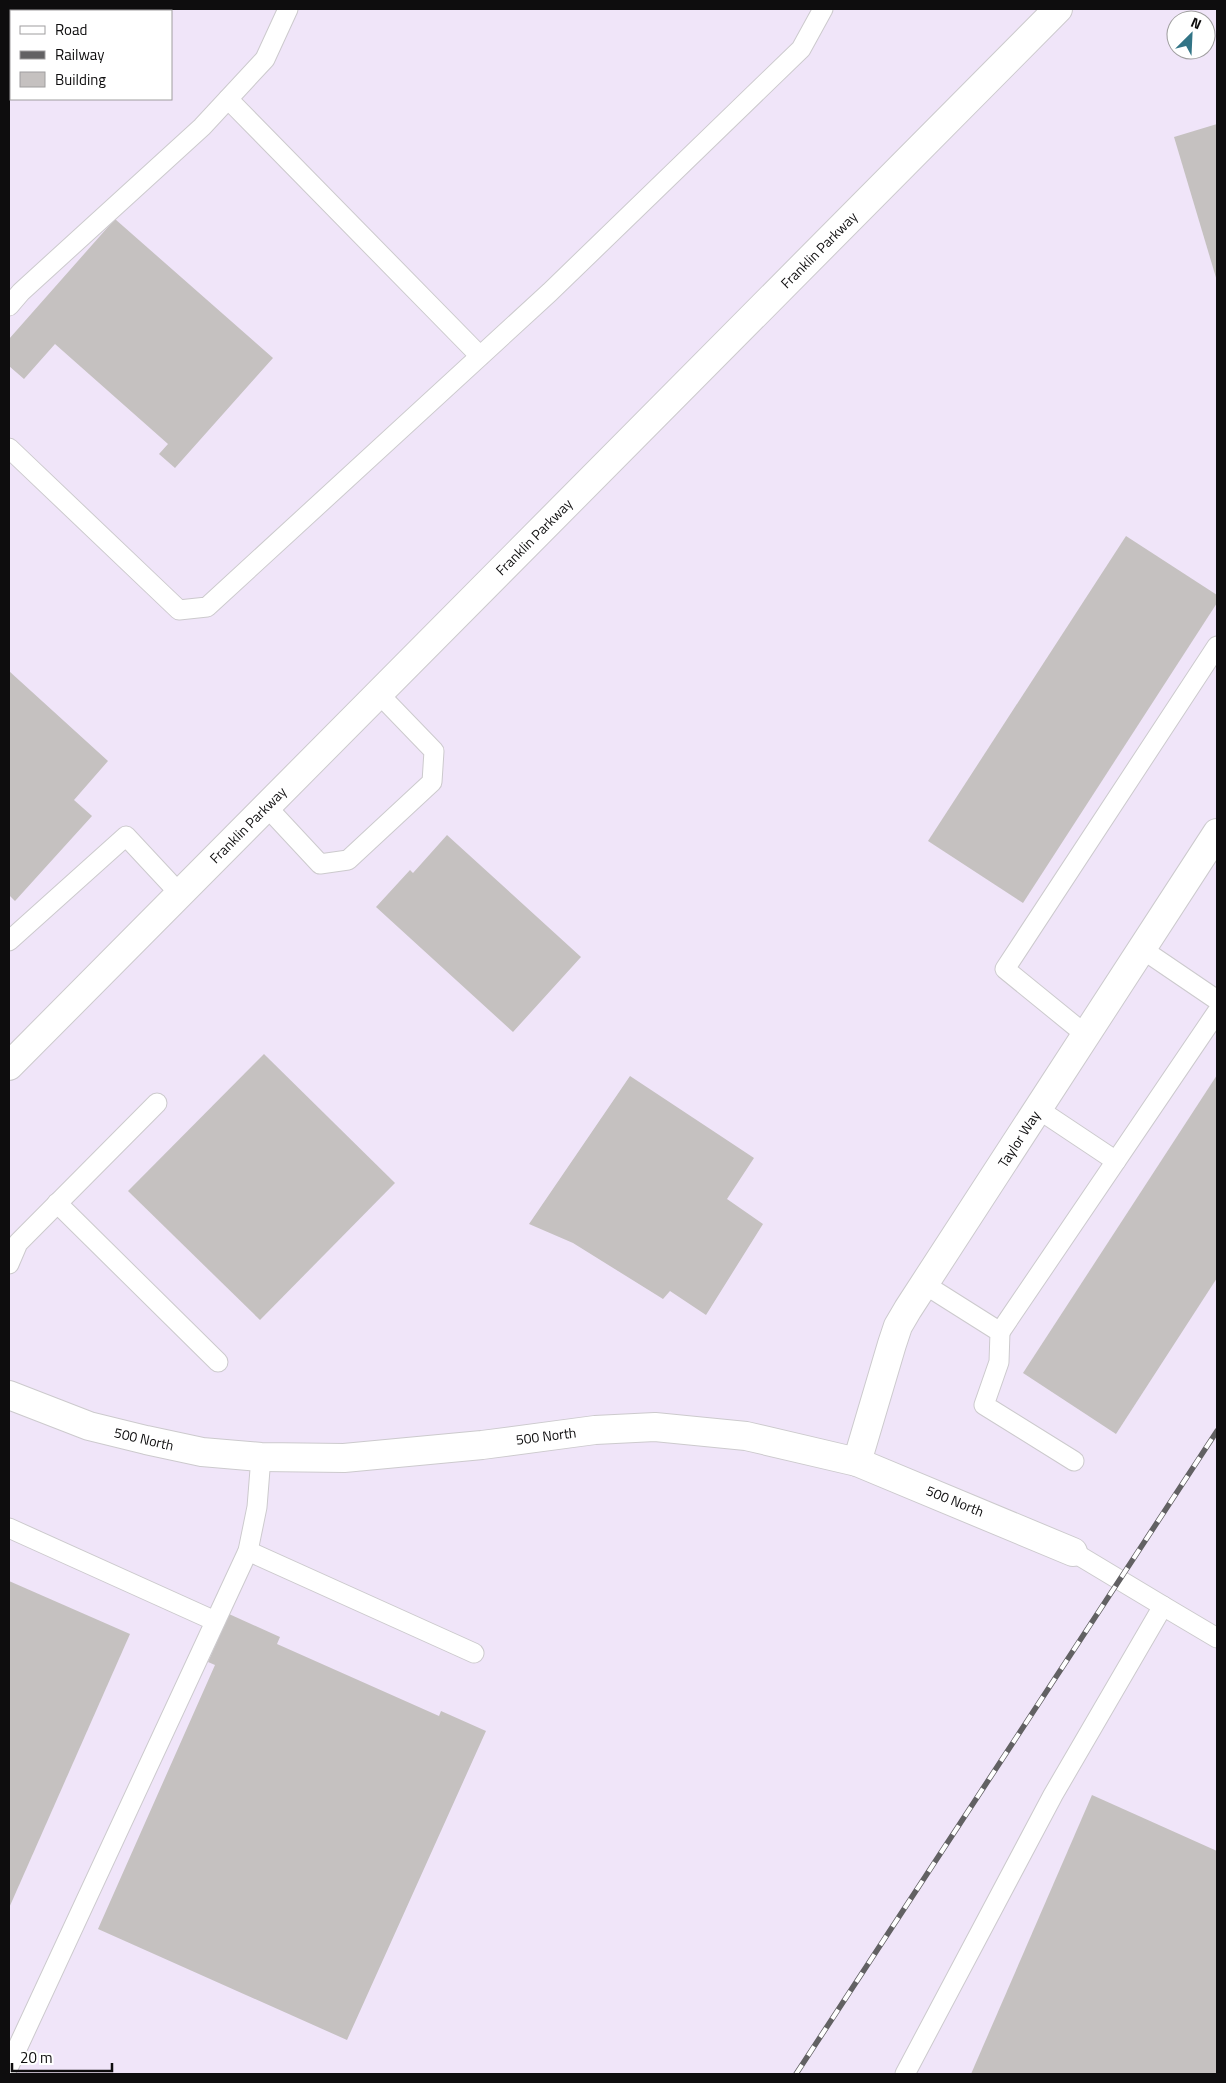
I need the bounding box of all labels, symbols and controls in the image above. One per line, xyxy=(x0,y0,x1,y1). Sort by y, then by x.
legend xyxy=(10,10,172,100)
north arrow xyxy=(1166,10,1216,60)
text: N xyxy=(1188,11,1205,34)
text: Road xyxy=(55,18,87,41)
text: Railway xyxy=(55,43,105,66)
text: Building xyxy=(55,68,106,91)
street label: Franklin Parkway xyxy=(775,206,862,293)
street label: Franklin Parkway xyxy=(490,493,577,580)
street label: Franklin Parkway xyxy=(204,781,291,868)
street label: Taylor Way xyxy=(992,1106,1045,1171)
street label: 500 North xyxy=(112,1421,176,1456)
street label: 500 North xyxy=(515,1421,577,1450)
street label: 500 North xyxy=(923,1479,987,1522)
scale bar xyxy=(12,2040,112,2072)
text: 20 m xyxy=(20,2046,53,2069)

